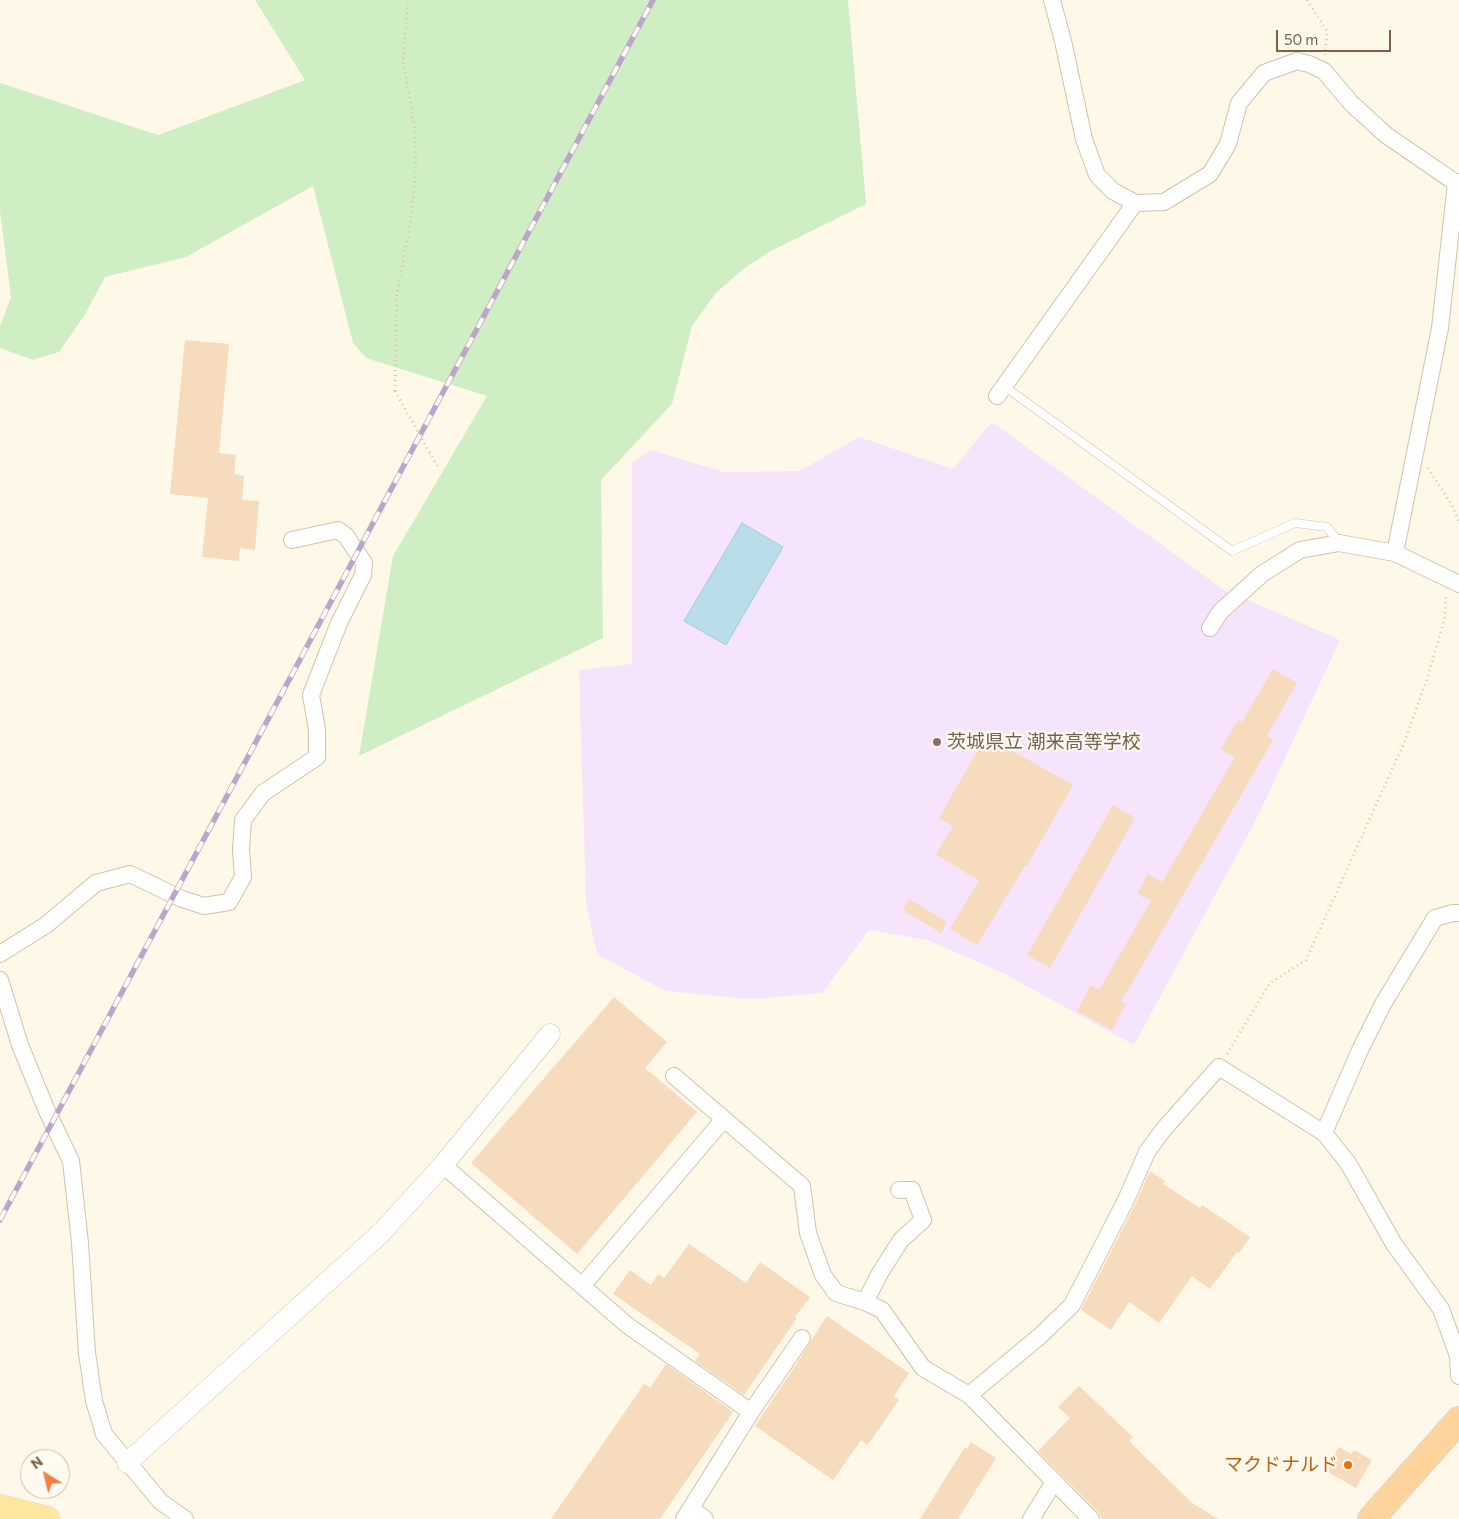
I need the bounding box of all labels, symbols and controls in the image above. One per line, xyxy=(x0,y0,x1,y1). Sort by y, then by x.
scale bar xyxy=(1279,20,1394,52)
text: 50 m xyxy=(1284,30,1318,48)
place label: 茨城県立 潮来高等学校 xyxy=(947,731,1141,753)
marker: 茨城県立 潮来高等学校 xyxy=(931,736,943,748)
north arrow xyxy=(20,1449,70,1499)
text: N xyxy=(27,1452,46,1472)
place label: マクドナルド xyxy=(1224,1454,1338,1476)
marker: マクドナルド xyxy=(1342,1459,1354,1471)

